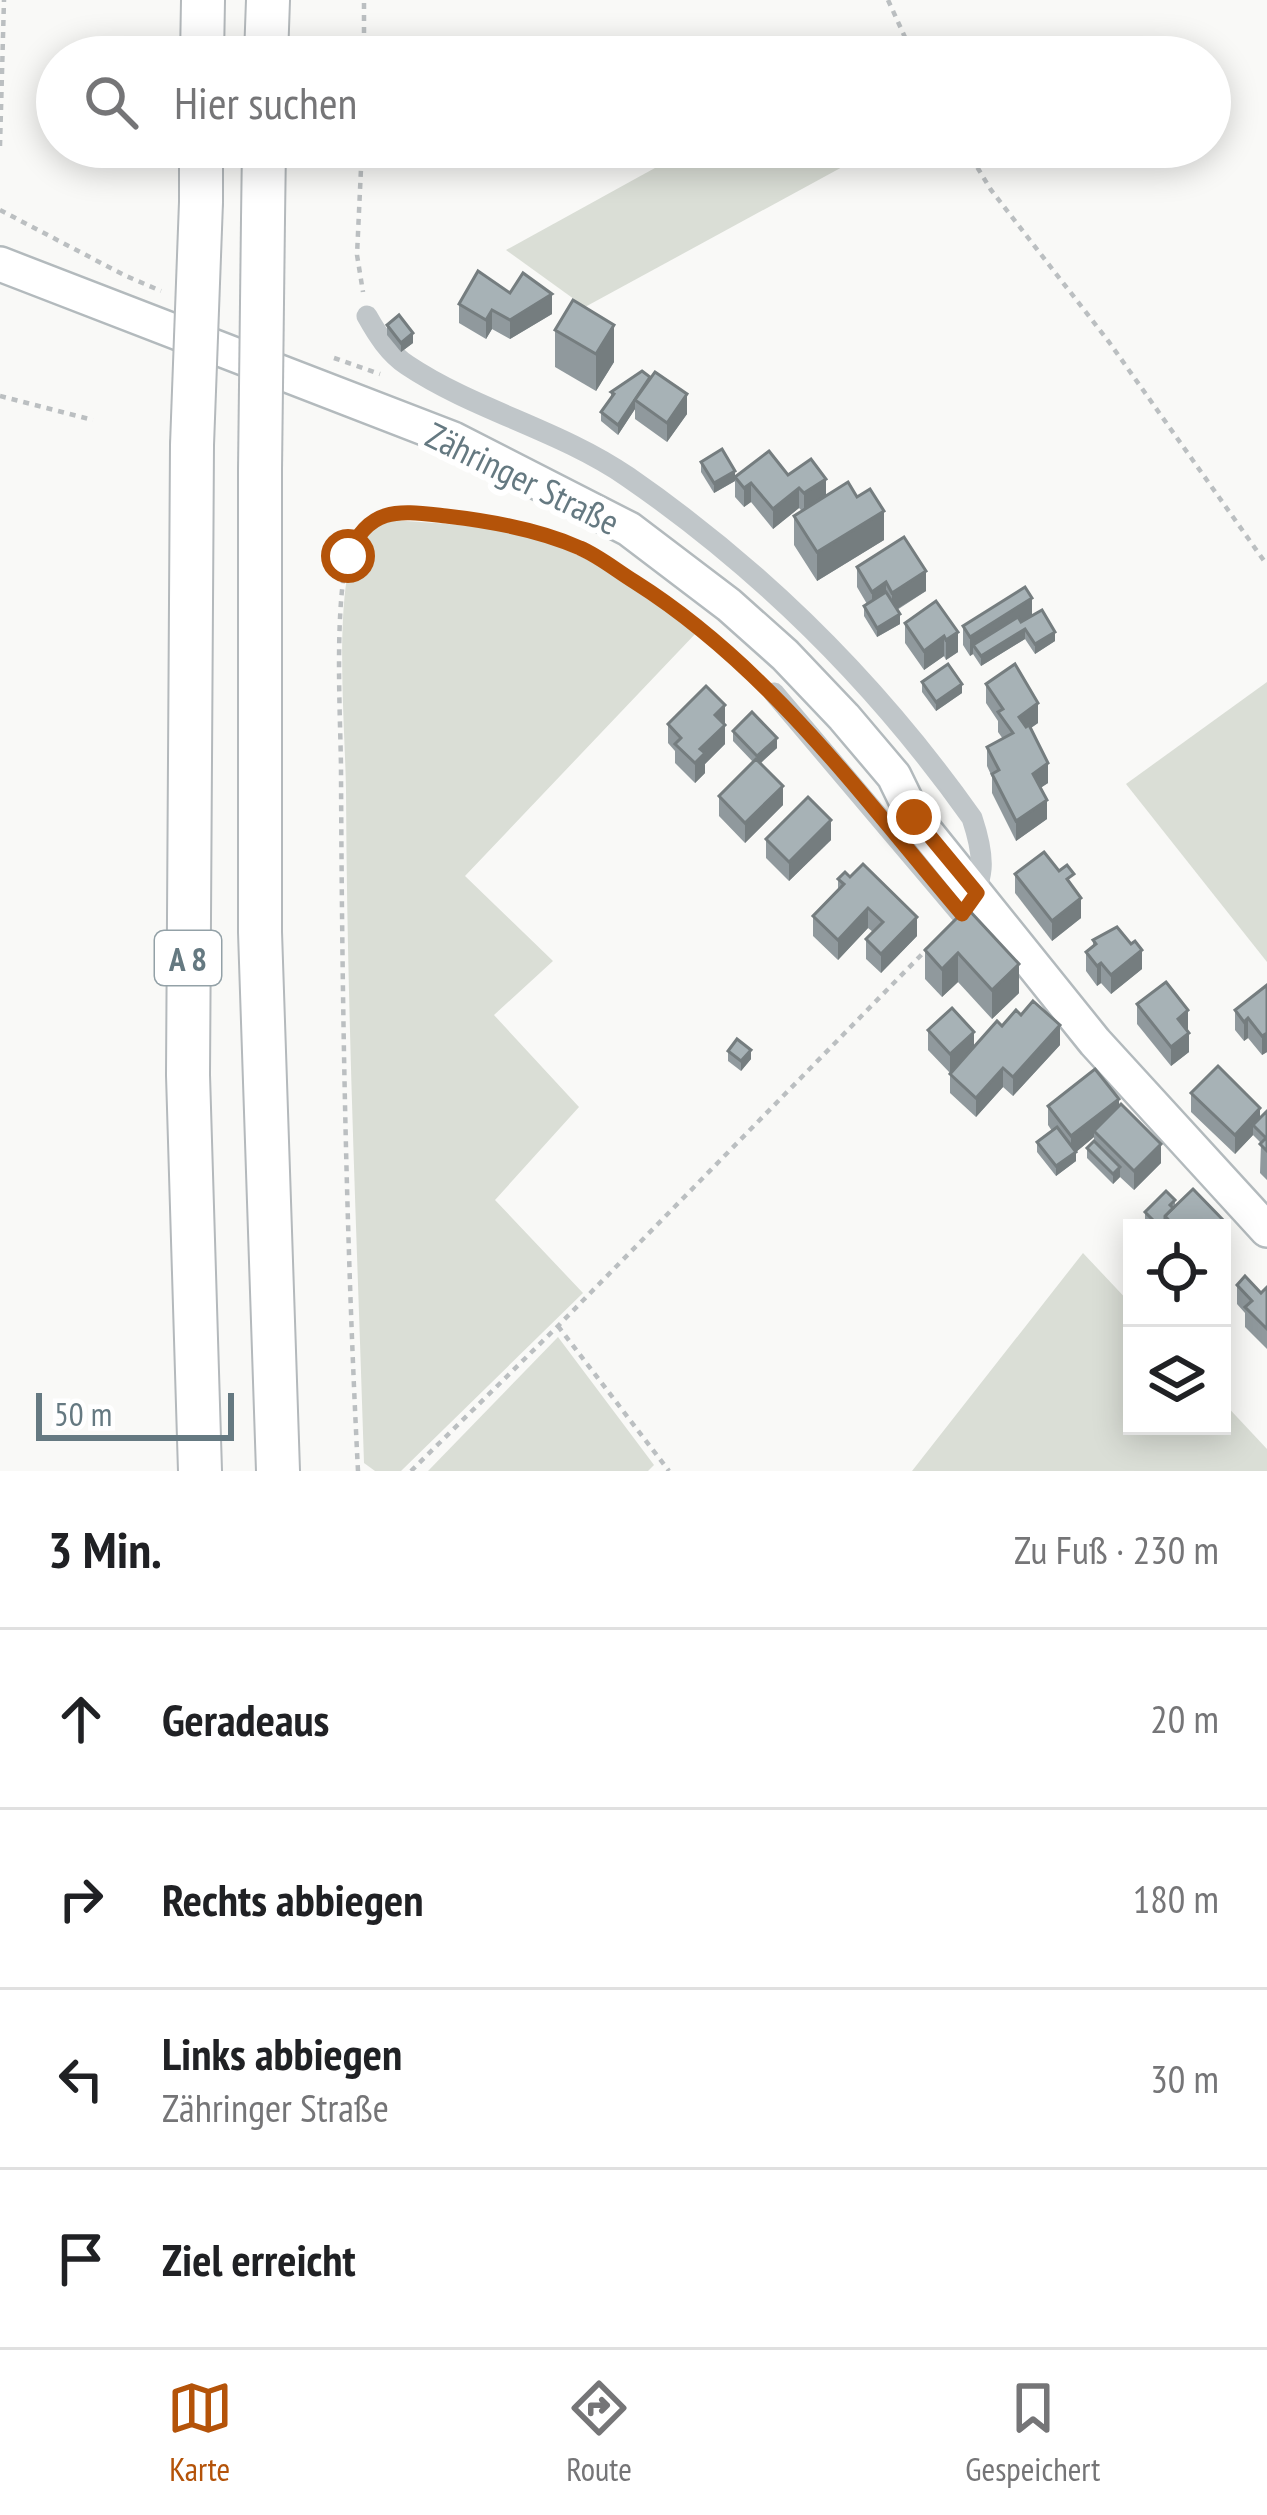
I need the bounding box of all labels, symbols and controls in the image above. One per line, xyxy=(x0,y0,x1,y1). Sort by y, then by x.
search box xyxy=(36,36,1231,168)
icon: search xyxy=(78,69,144,135)
text: Hier suchen xyxy=(174,73,357,131)
street label: Zähringer Straße xyxy=(419,411,627,545)
route start xyxy=(321,529,375,583)
route end xyxy=(887,790,941,844)
road number: A 8 xyxy=(155,931,221,985)
map controls xyxy=(1123,1219,1231,1435)
button: locate xyxy=(1123,1219,1231,1327)
button: layers xyxy=(1123,1327,1231,1435)
scale bar xyxy=(36,1387,234,1440)
text: 50 m xyxy=(54,1392,112,1435)
text: 3 Min. xyxy=(48,1516,162,1582)
text: Zu Fuß · 230 m xyxy=(1014,1524,1219,1575)
icon: ahead xyxy=(48,1686,114,1752)
text: Geradeaus xyxy=(162,1690,329,1748)
text: 20 m xyxy=(1150,1693,1219,1744)
icon: right xyxy=(48,1866,114,1932)
text: Rechts abbiegen xyxy=(162,1870,423,1928)
text: 180 m xyxy=(1133,1873,1219,1924)
text: Links abbiegen xyxy=(162,2024,402,2082)
icon: left xyxy=(48,2046,114,2112)
text: 30 m xyxy=(1150,2053,1219,2104)
text: Zähringer Straße xyxy=(162,2082,389,2133)
icon: arrive xyxy=(48,2226,114,2292)
text: Ziel erreicht xyxy=(162,2230,356,2288)
tab: Karte xyxy=(167,2375,233,2490)
tab: Route xyxy=(566,2375,632,2490)
tab: Gespeichert xyxy=(965,2375,1100,2490)

